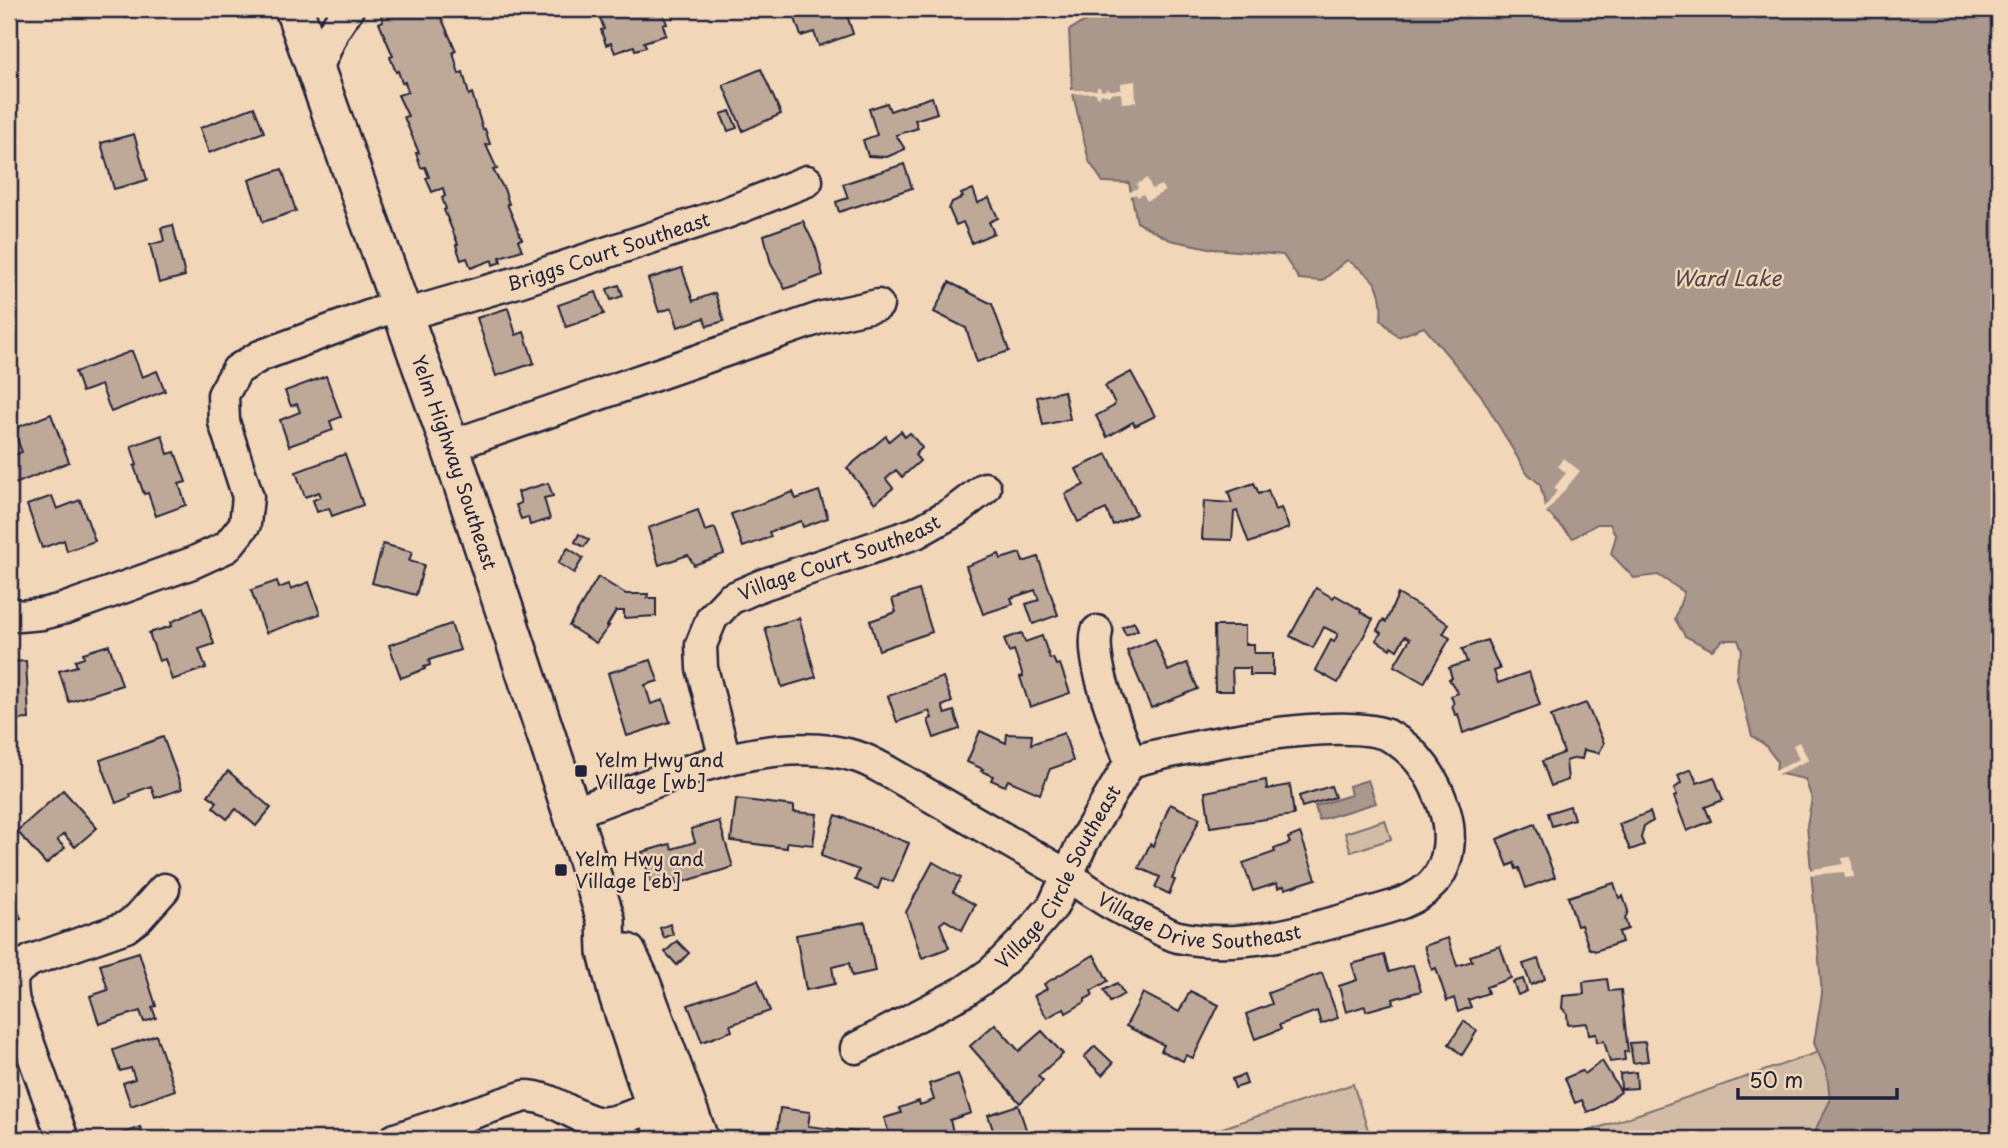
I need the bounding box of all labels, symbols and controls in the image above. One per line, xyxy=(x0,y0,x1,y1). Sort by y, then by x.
street label: Briggs Court Southeast xyxy=(503,204,714,297)
water label: Ward Lake xyxy=(1673,261,1782,293)
street label: Yelm Highway Southeast xyxy=(406,351,505,573)
street label: Village Court Southeast xyxy=(733,507,945,607)
place label: Yelm Hwy and Village [wb] xyxy=(595,745,724,795)
marker: Yelm Hwy and Village [wb] xyxy=(573,763,589,779)
street label: Village Circle Southeast xyxy=(988,779,1127,975)
place label: Yelm Hwy and Village [eb] xyxy=(575,844,704,894)
marker: Yelm Hwy and Village [eb] xyxy=(553,862,569,878)
street label: Village Drive Southeast xyxy=(1093,884,1304,954)
scale bar xyxy=(1738,1057,1898,1101)
text: 50 m xyxy=(1749,1063,1803,1095)

